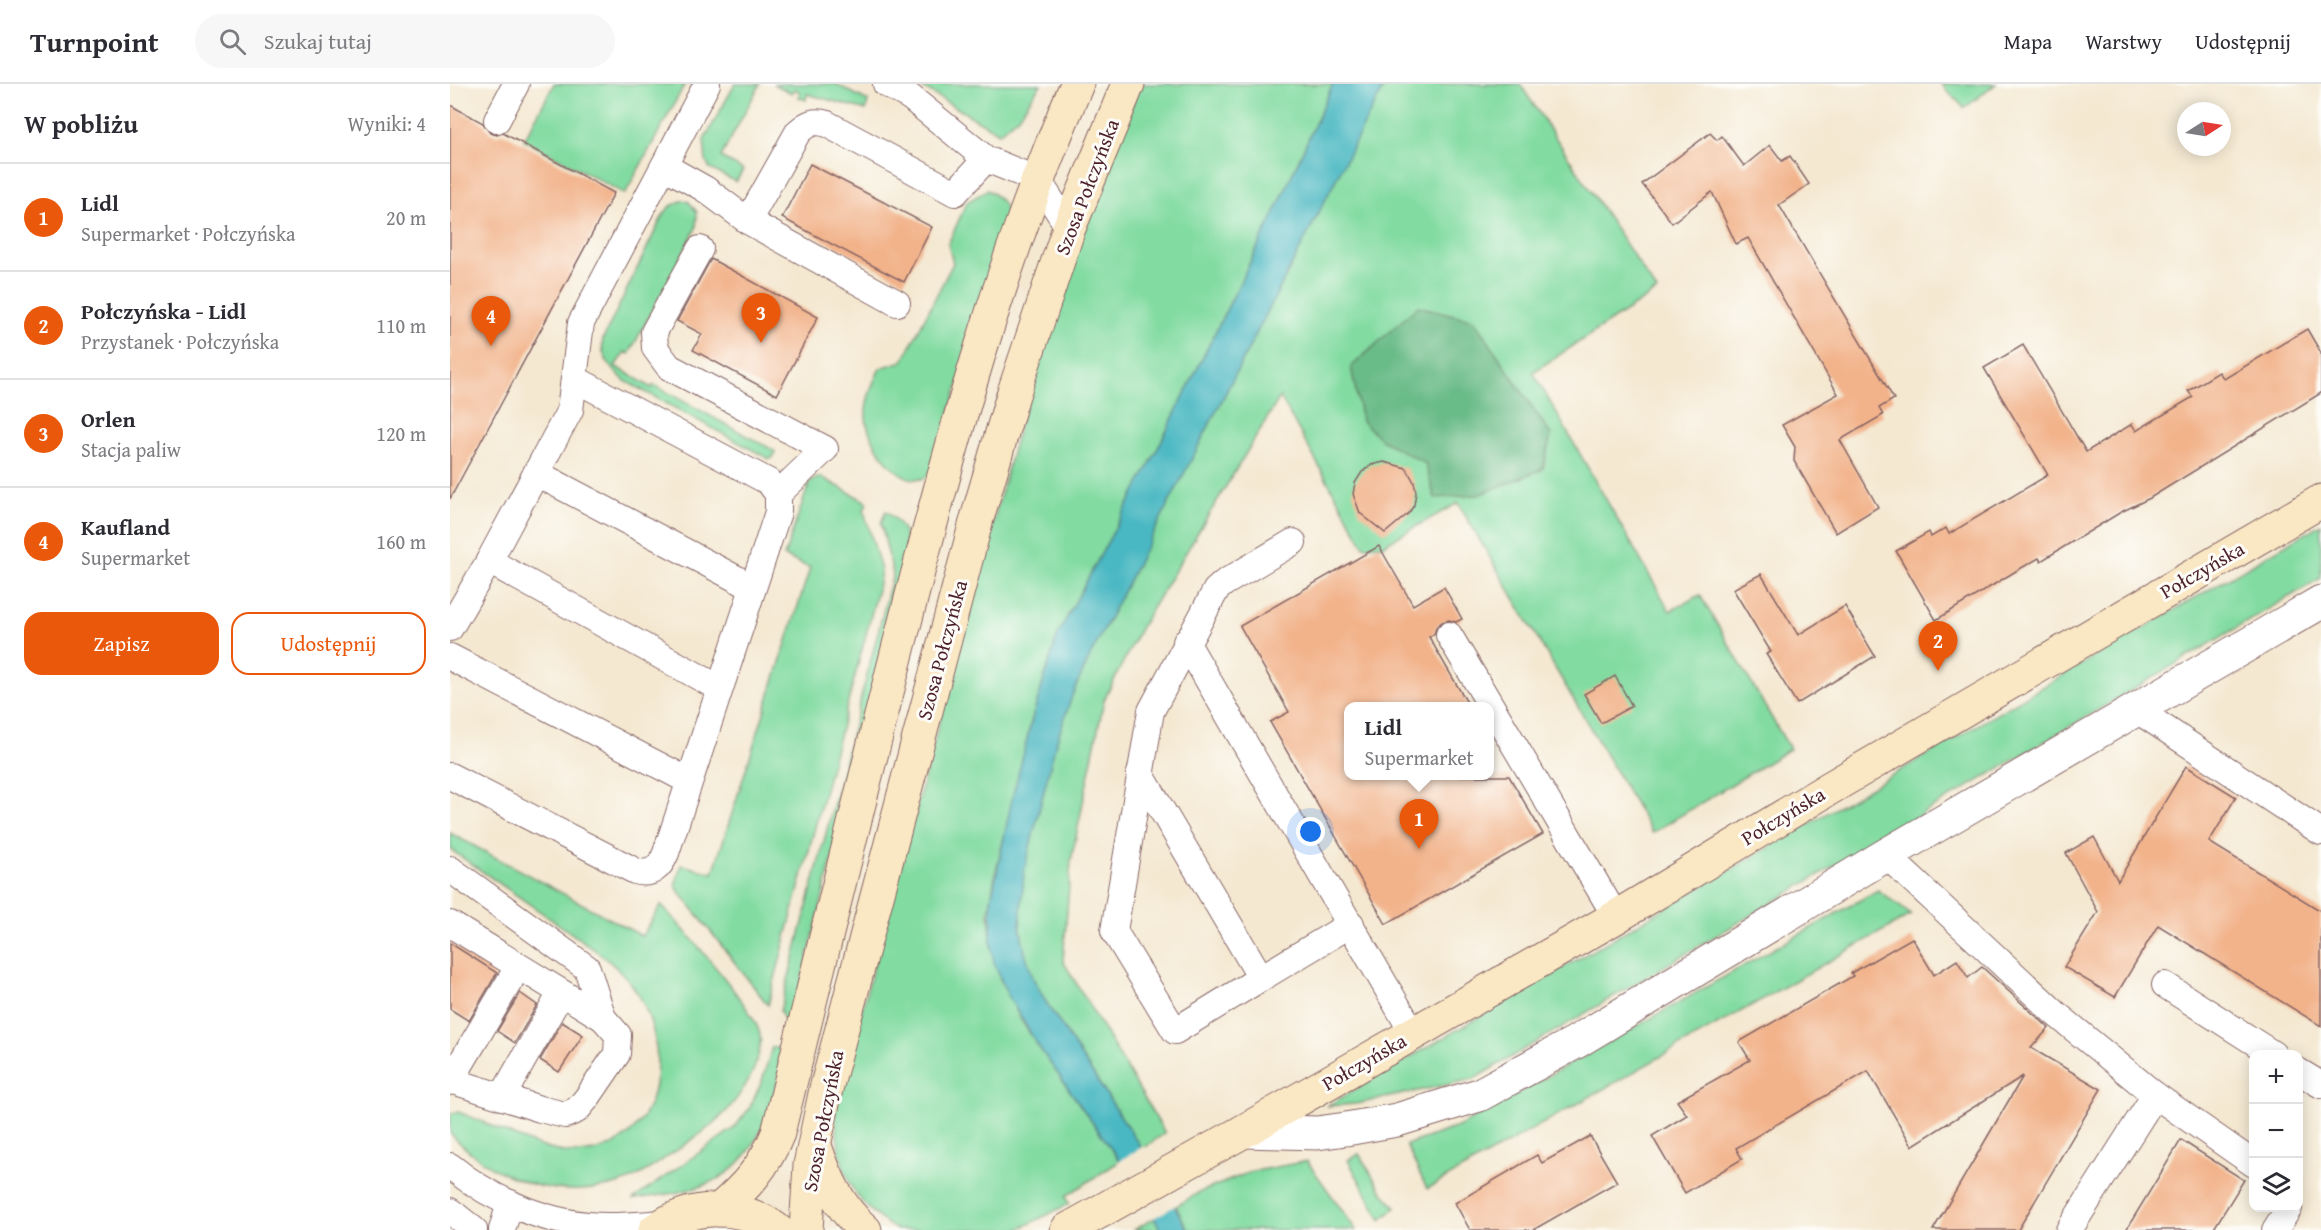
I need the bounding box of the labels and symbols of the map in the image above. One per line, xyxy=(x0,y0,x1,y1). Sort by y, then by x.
north arrow xyxy=(2177,102,2231,156)
street label: Szosa Połczyńska xyxy=(1047,114,1126,259)
pin: 3 xyxy=(742,294,780,343)
pin: 4 xyxy=(472,296,510,346)
street label: Połczyńska xyxy=(2154,533,2250,605)
street label: Szosa Połczyńska xyxy=(909,576,974,723)
pin: 2 xyxy=(1918,622,1958,671)
street label: Połczyńska xyxy=(1735,779,1831,852)
pin: 1 xyxy=(1400,800,1438,849)
your location xyxy=(1296,817,1325,846)
street label: Połczyńska xyxy=(1316,1025,1412,1097)
street label: Szosa Połczyńska xyxy=(795,1047,851,1194)

